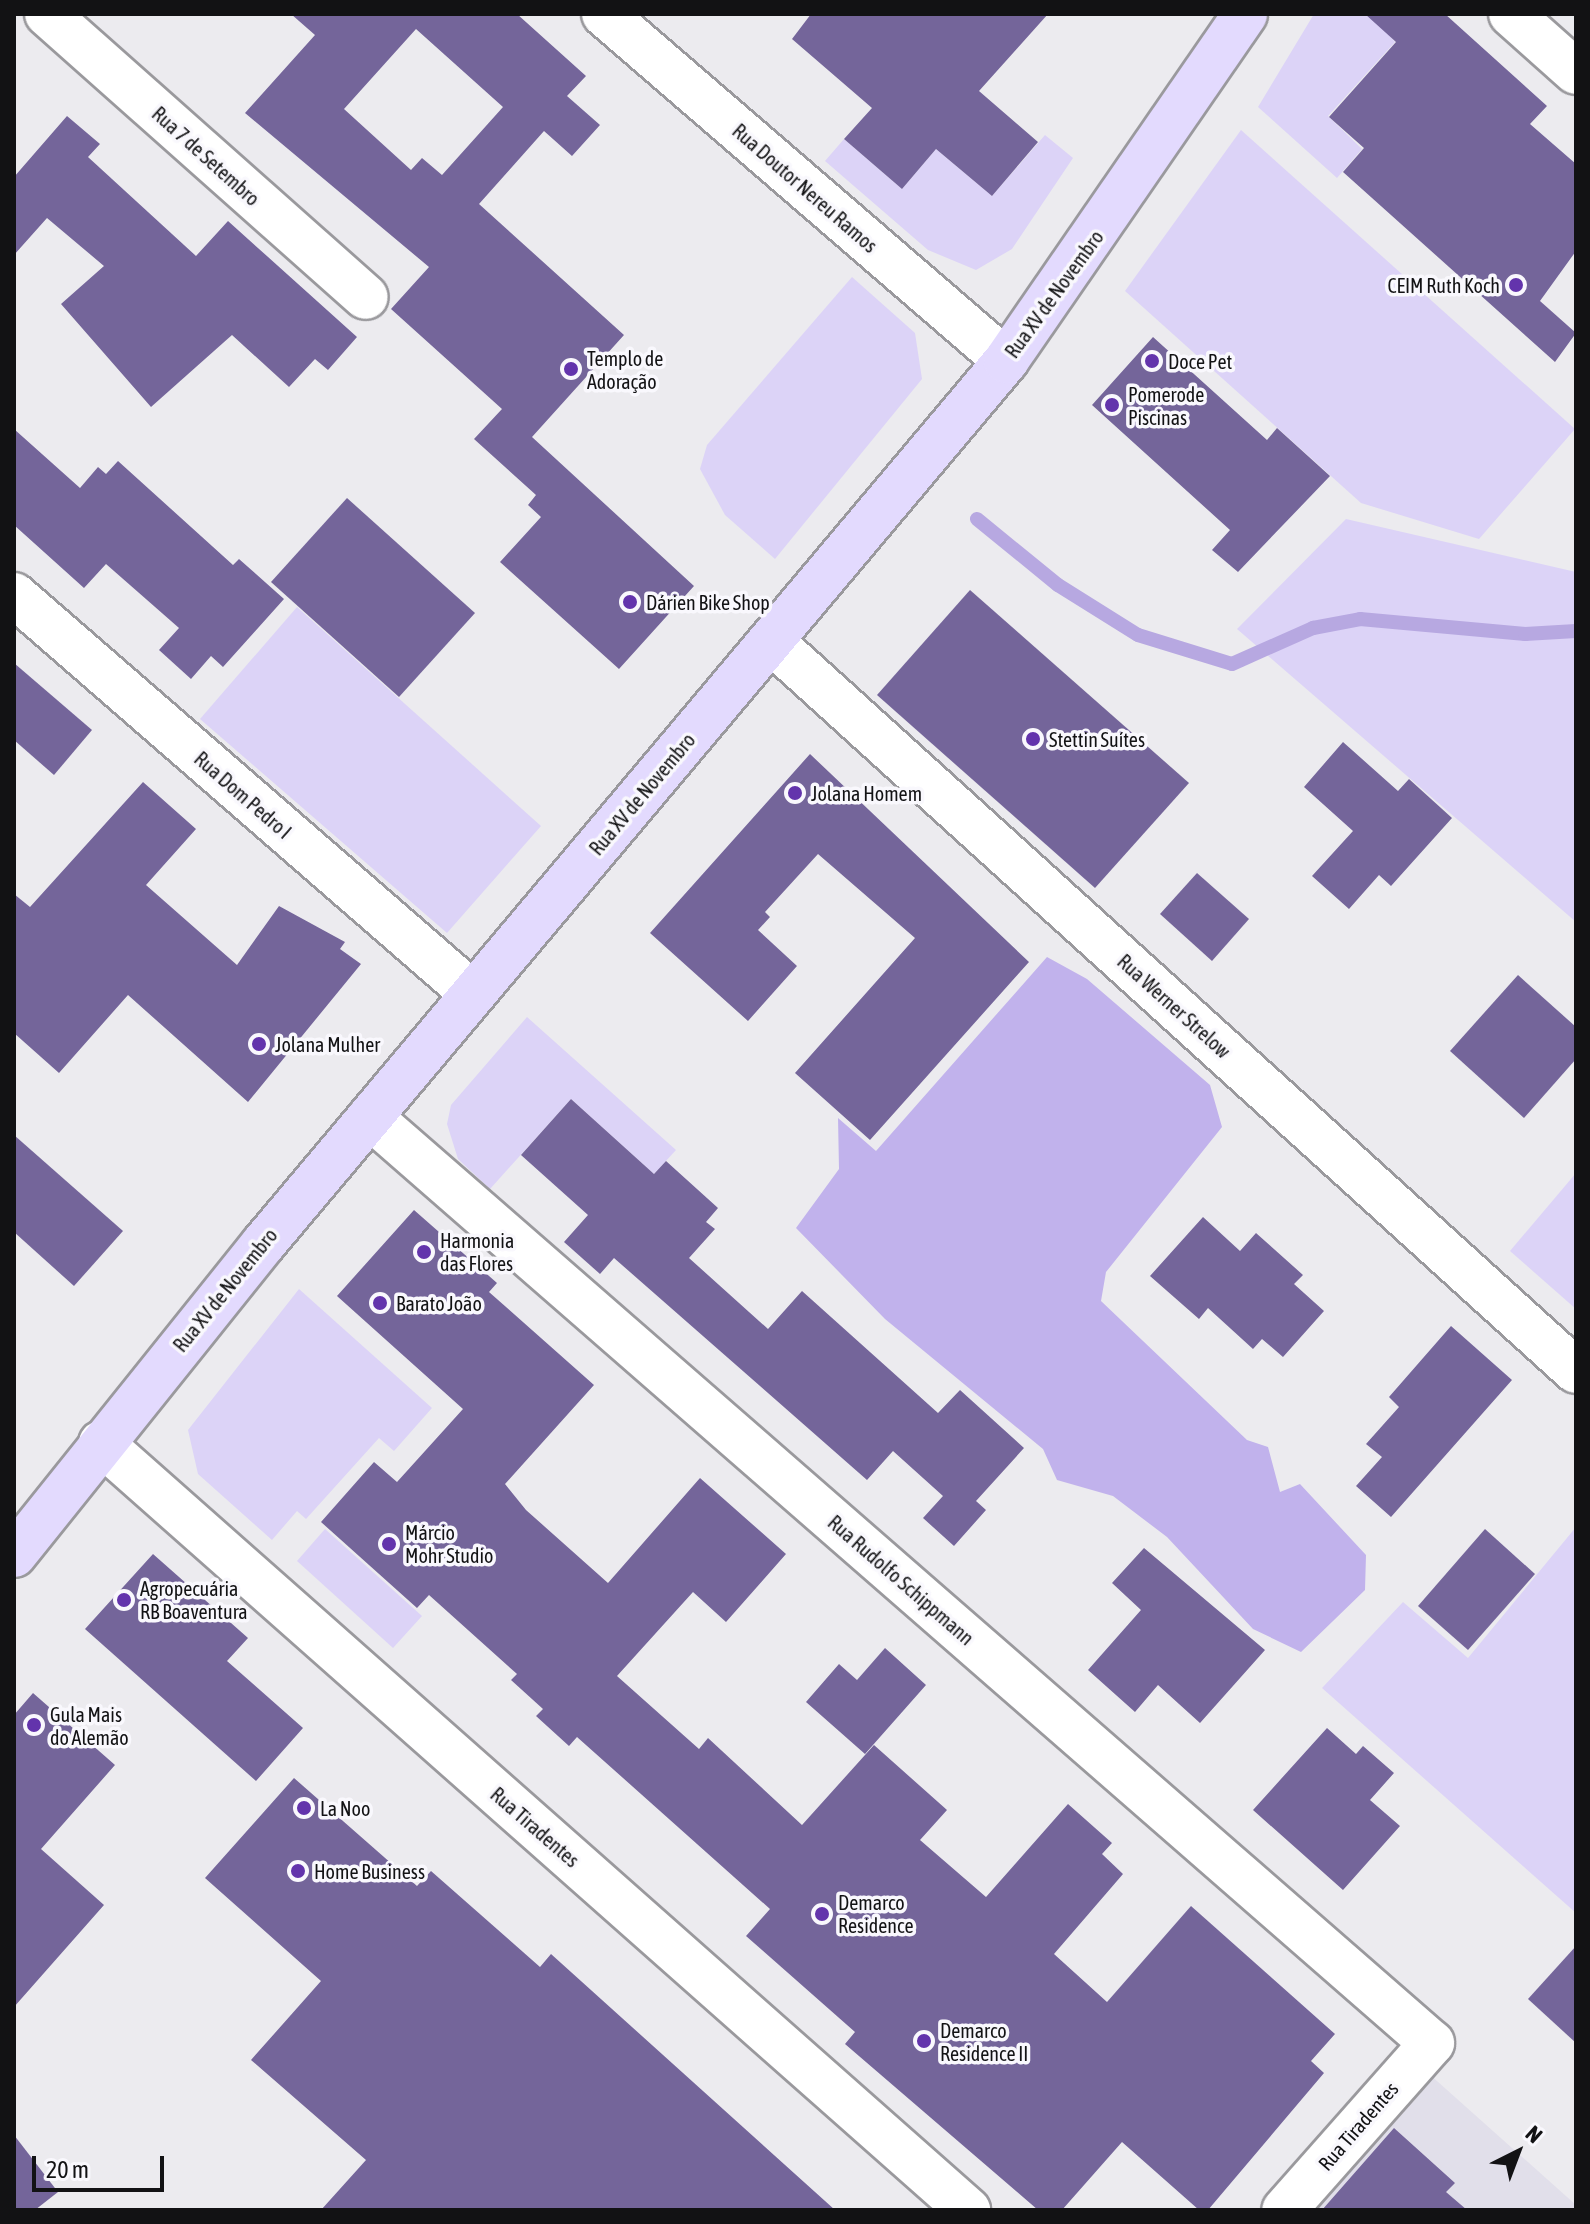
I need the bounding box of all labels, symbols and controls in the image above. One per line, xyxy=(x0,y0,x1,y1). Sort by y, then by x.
street label: Rua 7 de Setembro xyxy=(147,101,265,211)
street label: Rua Doutor Nereu Ramos xyxy=(728,119,882,257)
street label: Rua XV de Novembro xyxy=(1000,226,1108,362)
place label: CEIM Ruth Koch xyxy=(1387,273,1500,297)
marker: CEIM Ruth Koch xyxy=(1507,276,1525,294)
place label: Templo de Adoração xyxy=(587,346,663,393)
place label: Doce Pet xyxy=(1168,349,1232,373)
marker: Doce Pet xyxy=(1143,352,1161,370)
marker: Templo de Adoração xyxy=(562,360,580,378)
place label: Pomerode Piscinas xyxy=(1128,382,1204,429)
marker: Pomerode Piscinas xyxy=(1103,396,1121,414)
place label: Dárien Bike Shop xyxy=(646,590,770,614)
marker: Dárien Bike Shop xyxy=(621,593,639,611)
place label: Stettin Suítes xyxy=(1049,727,1145,751)
street label: Rua XV de Novembro xyxy=(584,728,700,860)
marker: Stettin Suítes xyxy=(1024,730,1042,748)
street label: Rua Dom Pedro I xyxy=(190,746,296,844)
place label: Jolana Homem xyxy=(811,781,922,805)
marker: Jolana Homem xyxy=(786,784,804,802)
street label: Rua Werner Strelow xyxy=(1113,949,1235,1063)
place label: Jolana Mulher xyxy=(275,1032,380,1056)
marker: Jolana Mulher xyxy=(250,1035,268,1053)
street label: Rua XV de Novembro xyxy=(168,1223,282,1357)
place label: Harmonia das Flores xyxy=(440,1228,514,1275)
marker: Harmonia das Flores xyxy=(415,1243,433,1261)
place label: Barato João xyxy=(396,1291,482,1315)
marker: Barato João xyxy=(371,1294,389,1312)
street label: Rua Rudolfo Schippmann xyxy=(823,1510,979,1650)
place label: Márcio Mohr Studio xyxy=(405,1520,493,1567)
marker: Márcio Mohr Studio xyxy=(380,1535,398,1553)
place label: Agropecuária RB Boaventura xyxy=(140,1576,247,1623)
marker: Agropecuária RB Boaventura xyxy=(115,1591,133,1609)
place label: Gula Mais do Alemão xyxy=(50,1702,129,1749)
marker: Gula Mais do Alemão xyxy=(25,1716,43,1734)
street label: Rua Tiradentes xyxy=(486,1782,584,1872)
place label: La Noo xyxy=(320,1796,370,1820)
marker: La Noo xyxy=(295,1799,313,1817)
place label: Home Business xyxy=(314,1859,425,1883)
marker: Home Business xyxy=(289,1862,307,1880)
place label: Demarco Residence xyxy=(838,1890,913,1937)
marker: Demarco Residence xyxy=(813,1905,831,1923)
place label: Demarco Residence II xyxy=(940,2018,1028,2065)
marker: Demarco Residence II xyxy=(915,2032,933,2050)
street label: Rua Tiradentes xyxy=(1313,2077,1403,2175)
north arrow xyxy=(1478,2112,1558,2192)
text: N xyxy=(1521,2120,1548,2148)
scale bar xyxy=(36,2140,168,2190)
text: 20 m xyxy=(46,2156,89,2183)

